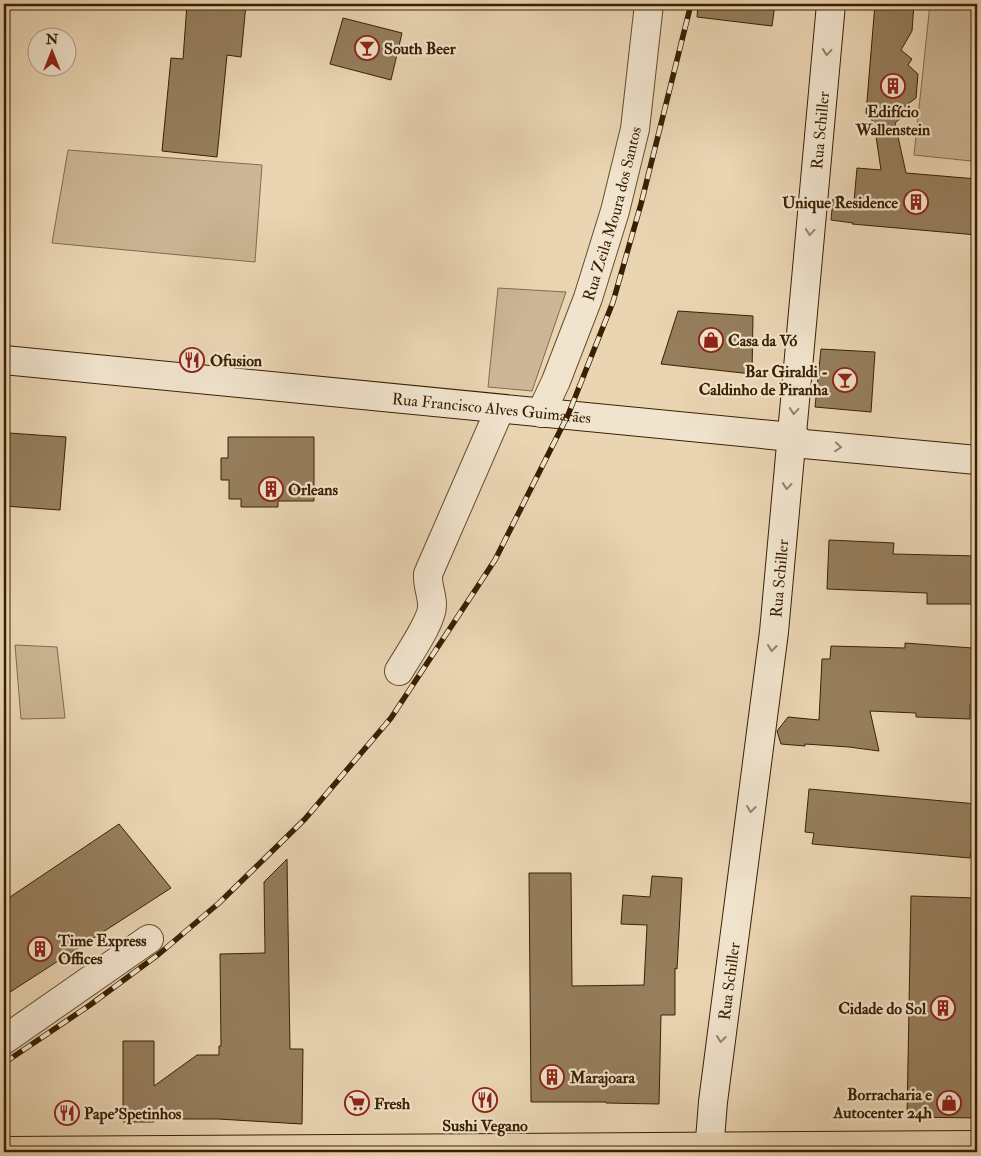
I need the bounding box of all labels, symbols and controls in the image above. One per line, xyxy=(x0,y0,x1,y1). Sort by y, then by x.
north arrow xyxy=(28,28,78,78)
text: N xyxy=(45,31,59,48)
bar icon: South Beer xyxy=(354,35,380,61)
place label: South Beer xyxy=(384,39,457,59)
one-way arrow xyxy=(822,49,833,57)
building icon: Edifício Wallenstein xyxy=(880,73,906,99)
street label: Rua Schiller xyxy=(807,90,834,170)
place label: Edifício Wallenstein xyxy=(855,102,931,140)
street label: Rua Zeila Moura dos Santos xyxy=(579,125,646,303)
building icon: Unique Residence xyxy=(903,189,929,215)
place label: Unique Residence xyxy=(782,193,898,214)
one-way arrow xyxy=(805,228,816,236)
shop icon: Casa da Vó xyxy=(698,327,724,353)
place label: Casa da Vó xyxy=(728,331,797,351)
restaurant icon: Ofusion xyxy=(179,347,205,373)
place label: Ofusion xyxy=(210,351,263,371)
place label: Bar Giraldi - Caldinho de Piranha xyxy=(699,362,828,400)
bar icon: Bar Giraldi - Caldinho de Piranha xyxy=(832,367,858,393)
street label: Rua Francisco Alves Guimarães xyxy=(391,389,592,428)
one-way arrow xyxy=(789,407,800,415)
one-way arrow xyxy=(835,442,843,453)
building icon: Orleans xyxy=(258,476,284,502)
place label: Orleans xyxy=(288,480,338,500)
one-way arrow xyxy=(782,482,793,490)
street label: Rua Schiller xyxy=(766,538,793,618)
one-way arrow xyxy=(767,643,777,652)
one-way arrow xyxy=(746,805,757,813)
place label: Time Express Offices xyxy=(57,931,147,969)
building icon: Time Express Offices xyxy=(27,936,53,962)
street label: Rua Schiller xyxy=(715,941,745,1021)
building icon: Cidade do Sol xyxy=(930,995,956,1021)
place label: Cidade do Sol xyxy=(838,999,927,1019)
one-way arrow xyxy=(716,1036,727,1044)
building icon: Marajoara xyxy=(539,1064,565,1090)
place label: Marajoara xyxy=(569,1068,635,1088)
place label: Borracharia e Autocenter 24h xyxy=(832,1085,933,1123)
restaurant icon: Sushi Vegano xyxy=(472,1087,498,1113)
supermarket icon: Fresh xyxy=(344,1090,370,1116)
shop icon: Borracharia e Autocenter 24h xyxy=(936,1090,962,1116)
place label: Fresh xyxy=(374,1094,411,1114)
restaurant icon: Pape'Spetinhos xyxy=(54,1100,80,1126)
place label: Pape'Spetinhos xyxy=(84,1104,182,1125)
place label: Sushi Vegano xyxy=(442,1116,528,1137)

